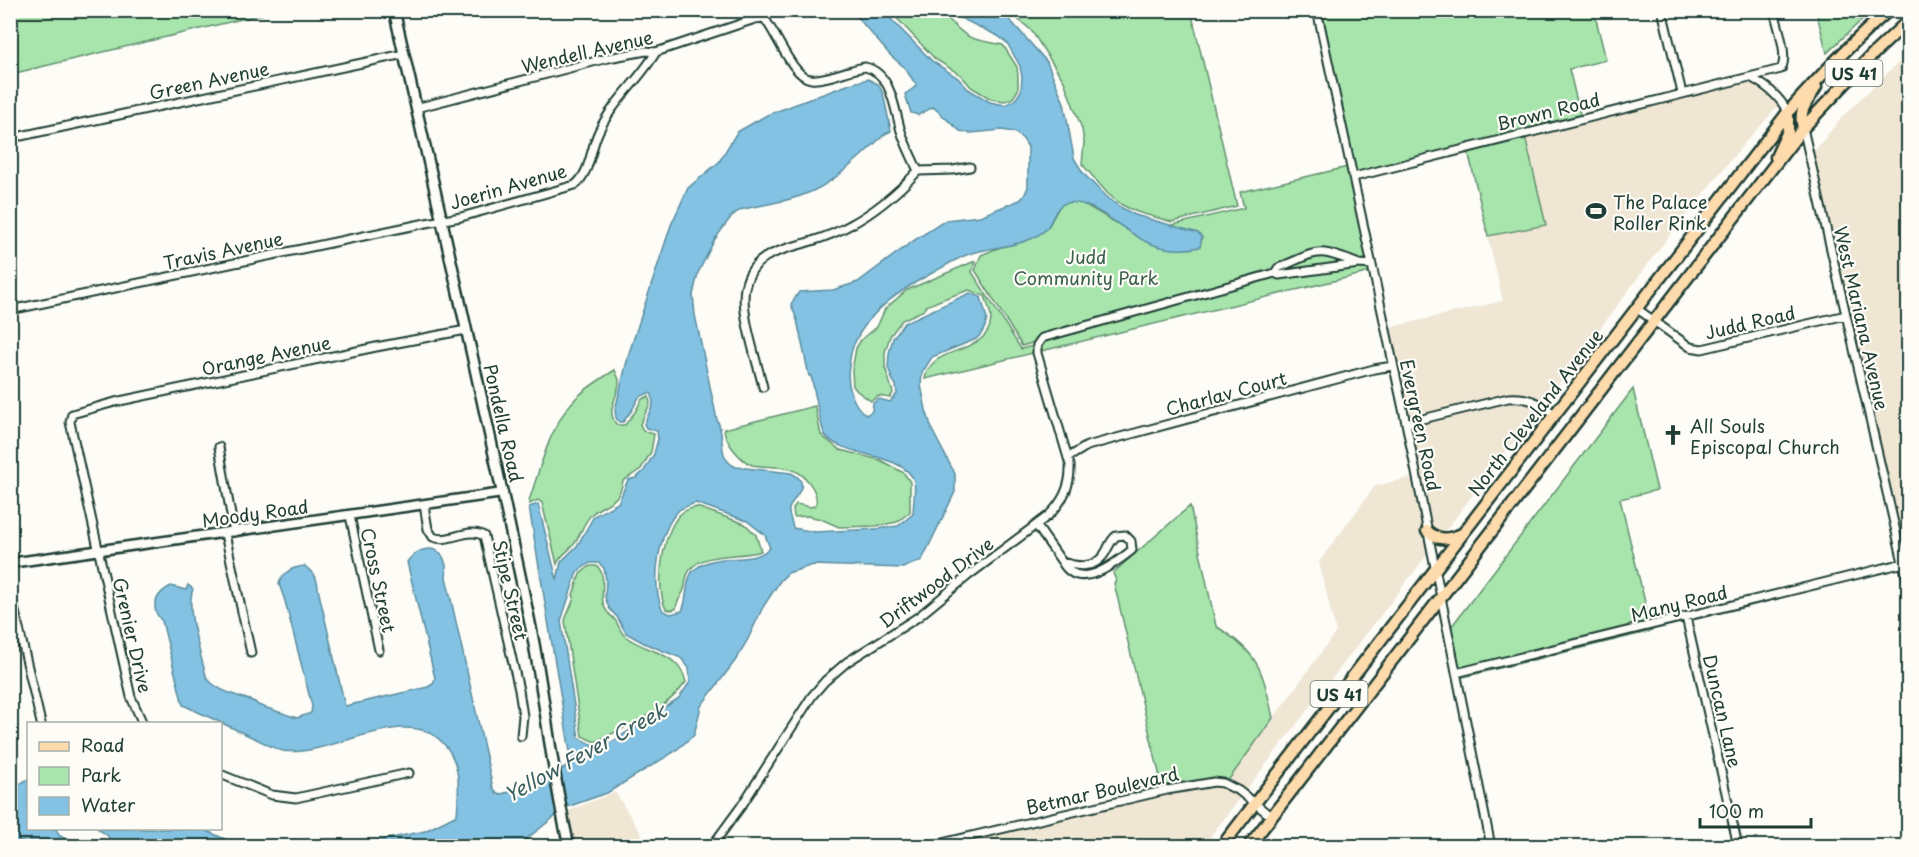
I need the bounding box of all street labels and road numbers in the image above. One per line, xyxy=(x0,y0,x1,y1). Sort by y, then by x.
street label: Wendell Avenue xyxy=(518,23,656,79)
street label: Green Avenue xyxy=(147,54,271,106)
road number: US 41 xyxy=(1826,60,1882,86)
street label: Brown Road xyxy=(1493,85,1603,137)
street label: Joerin Avenue xyxy=(446,156,570,216)
street label: West Mariana Avenue xyxy=(1828,223,1896,413)
street label: Travis Avenue xyxy=(161,224,285,276)
street label: Judd Road xyxy=(1702,299,1798,345)
street label: North Cleveland Avenue xyxy=(1461,323,1609,501)
street label: Orange Avenue xyxy=(199,328,333,382)
street label: Evergreen Road xyxy=(1394,357,1448,493)
street label: Pondella Road xyxy=(477,361,531,485)
street label: Charlav Court xyxy=(1163,364,1289,422)
street label: Moody Road xyxy=(200,492,310,534)
street label: Cross Street xyxy=(355,525,403,635)
street label: Driftwood Drive xyxy=(873,530,999,634)
street label: Stipe Street xyxy=(486,537,536,643)
street label: Grenier Drive xyxy=(107,575,159,695)
street label: Many Road xyxy=(1628,578,1730,628)
street label: Duncan Lane xyxy=(1697,652,1749,770)
road number: US 41 xyxy=(1310,681,1368,707)
street label: Betmar Boulevard xyxy=(1023,759,1181,821)

